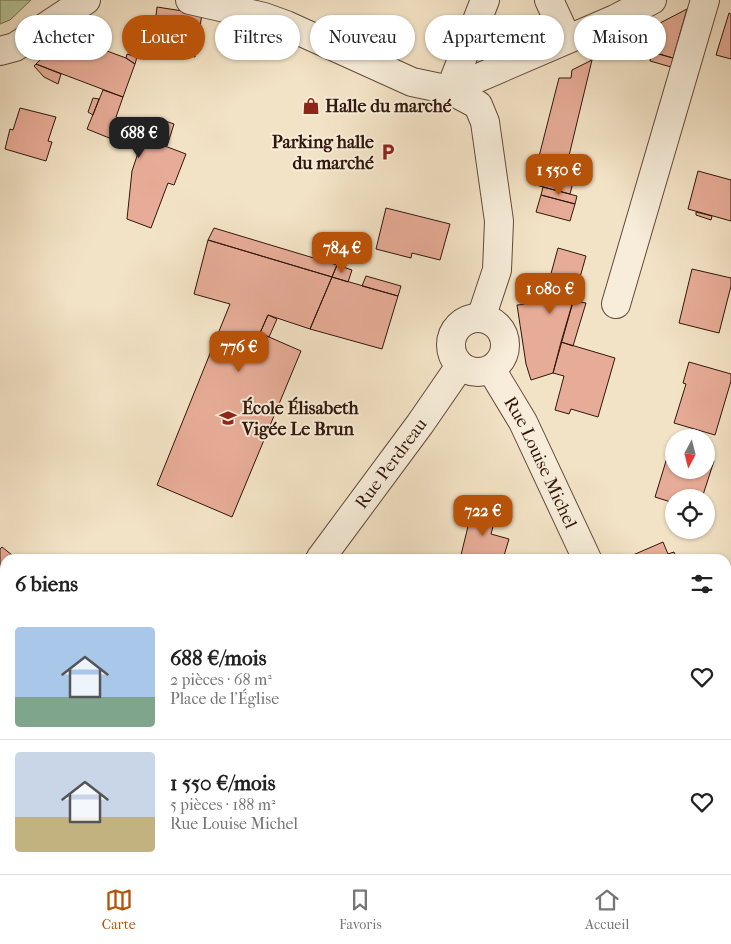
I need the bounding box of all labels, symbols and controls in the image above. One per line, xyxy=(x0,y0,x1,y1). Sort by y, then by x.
chip: Acheter xyxy=(15,15,112,60)
chip: Louer xyxy=(122,15,205,60)
chip: Filtres xyxy=(215,15,300,60)
chip: Nouveau xyxy=(310,15,415,60)
chip: Appartement xyxy=(425,15,564,60)
chip: Maison xyxy=(574,15,666,60)
shop icon: Halle du marché xyxy=(301,96,321,116)
place label: Halle du marché xyxy=(325,96,452,117)
pin: 688 € xyxy=(104,116,174,159)
text: 688 € xyxy=(120,123,158,142)
place label: Parking halle du marché xyxy=(272,132,374,174)
parking icon: Parking halle du marché xyxy=(378,142,398,162)
pin: 1 550 € xyxy=(513,154,605,196)
text: 1 550 € xyxy=(537,160,581,179)
pin: 784 € xyxy=(307,232,377,274)
text: 784 € xyxy=(323,238,361,257)
pin: 1 080 € xyxy=(504,272,596,315)
text: 1 080 € xyxy=(526,279,574,298)
pin: 776 € xyxy=(204,330,274,373)
text: 776 € xyxy=(220,337,258,356)
street label: Rue Louise Michel xyxy=(499,393,581,532)
place label: École Élisabeth Vigée Le Brun xyxy=(241,396,360,440)
school or university icon: École Élisabeth Vigée Le Brun xyxy=(218,408,238,428)
street label: Rue Perdreau xyxy=(351,414,432,513)
north arrow xyxy=(665,429,715,479)
map controls xyxy=(665,429,715,539)
button: locate xyxy=(665,489,715,539)
pin: 722 € xyxy=(448,494,518,537)
text: 722 € xyxy=(464,501,502,520)
icon: filters xyxy=(688,570,716,598)
text: 6 biens xyxy=(15,572,78,596)
text: 688 €/mois xyxy=(170,646,266,670)
icon: home xyxy=(55,647,115,707)
icon: heart xyxy=(688,663,716,691)
text: 2 pièces · 68 m² xyxy=(170,670,272,689)
text: Place de l'Église xyxy=(170,689,279,708)
text: 1 550 €/mois xyxy=(170,771,275,795)
icon: home xyxy=(55,772,115,832)
icon: heart xyxy=(688,788,716,816)
text: 5 pièces · 188 m² xyxy=(170,795,275,814)
text: Rue Louise Michel xyxy=(170,814,298,833)
tab: Carte xyxy=(102,886,136,933)
tab: Favoris xyxy=(339,886,382,933)
tab: Accueil xyxy=(585,886,629,933)

